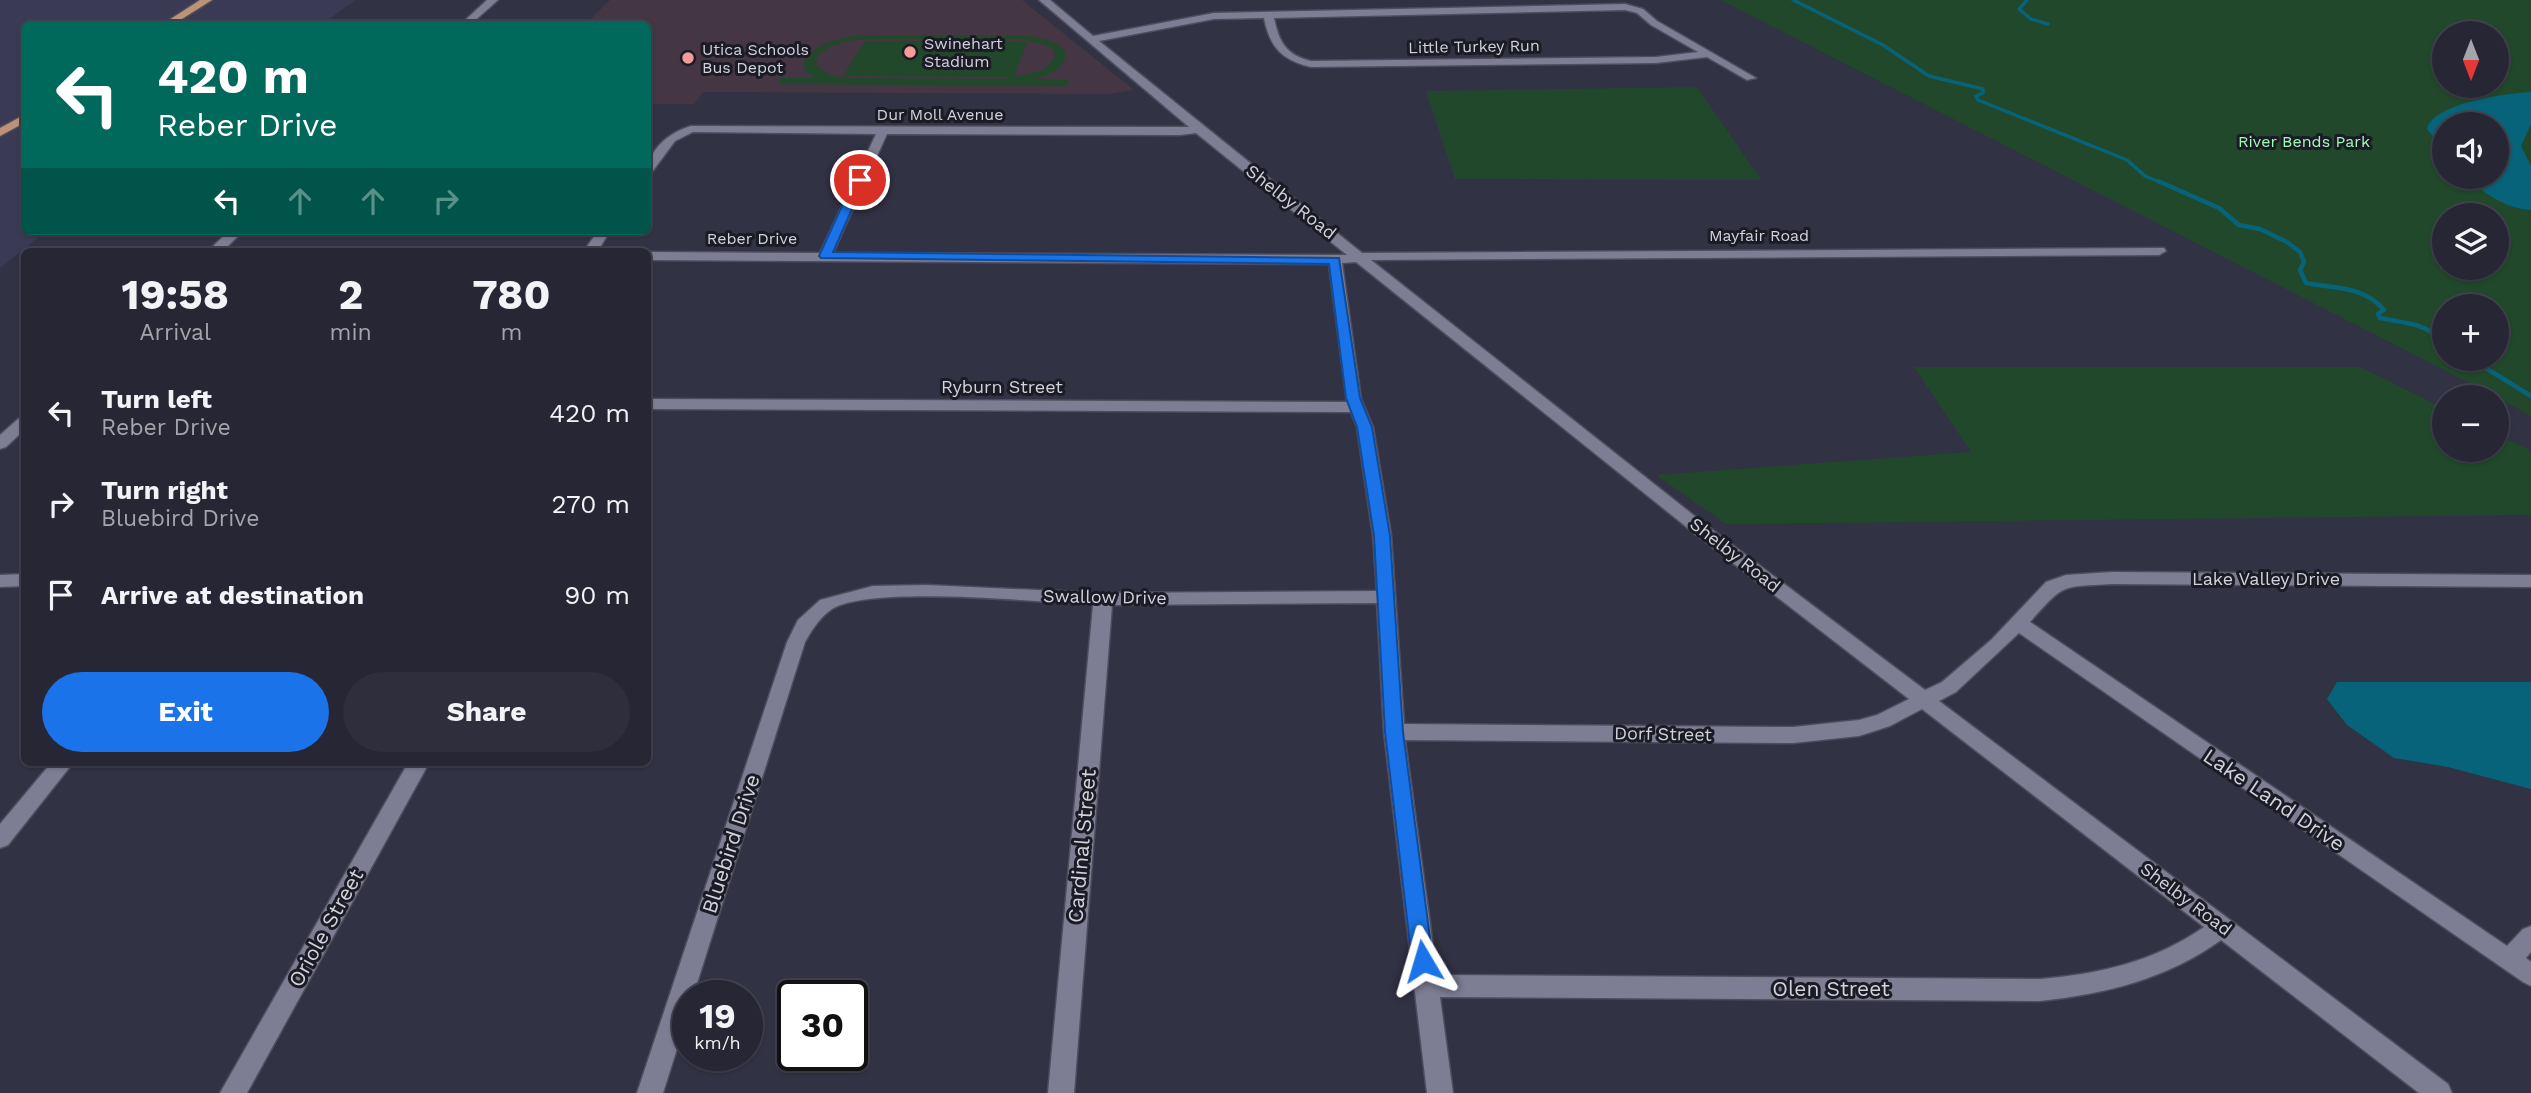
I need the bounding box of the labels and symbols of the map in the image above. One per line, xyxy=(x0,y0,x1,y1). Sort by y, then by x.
north arrow xyxy=(2432,21,2510,98)
place label: Swinehart Stadium xyxy=(924,34,1003,71)
street label: Little Turkey Run xyxy=(1408,36,1540,57)
place label: Utica Schools Bus Depot xyxy=(702,40,809,77)
marker: Swinehart Stadium xyxy=(902,44,918,60)
marker: Utica Schools Bus Depot xyxy=(680,50,696,66)
street label: Dur Moll Avenue xyxy=(877,105,1003,124)
park label: River Bends Park xyxy=(2238,132,2370,151)
pin xyxy=(830,150,890,210)
street label: Shelby Road xyxy=(1242,160,1341,243)
street label: Mayfair Road xyxy=(1709,226,1809,245)
street label: Reber Drive xyxy=(707,229,797,248)
street label: Ryburn Street xyxy=(941,376,1063,397)
street label: Shelby Road xyxy=(1686,513,1785,596)
street label: Lake Valley Drive xyxy=(2192,568,2340,589)
street label: Swallow Drive xyxy=(1043,585,1167,608)
street label: Dorf Street xyxy=(1614,722,1713,745)
street label: Lake Land Drive xyxy=(2199,743,2350,856)
street label: Cardinal Street xyxy=(1062,768,1101,924)
street label: Bluebird Drive xyxy=(696,771,765,917)
street label: Shelby Road xyxy=(2137,858,2236,940)
street label: Oriole Street xyxy=(283,864,368,991)
position arrow xyxy=(1386,924,1460,998)
street label: Olen Street xyxy=(1772,976,1890,1001)
speed limit sign: 30 xyxy=(777,980,868,1071)

